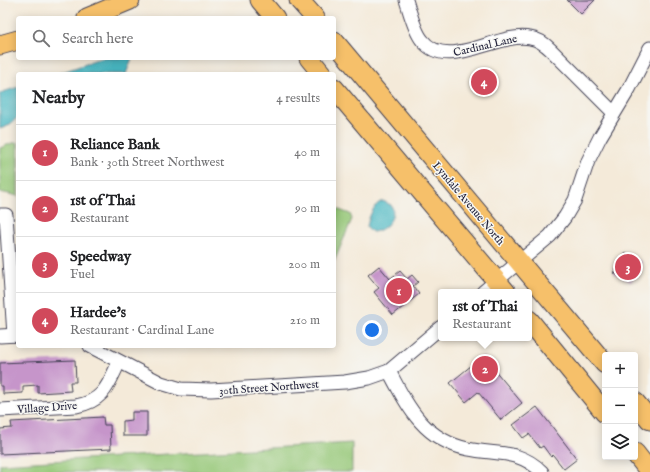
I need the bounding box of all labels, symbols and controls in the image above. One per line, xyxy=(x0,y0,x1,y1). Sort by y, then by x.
search box xyxy=(16,16,336,60)
icon: search xyxy=(30,27,52,49)
text: Search here xyxy=(62,29,133,48)
street label: Cardinal Lane xyxy=(452,32,518,60)
pin: 4 xyxy=(471,67,497,97)
text: Nearby xyxy=(32,88,85,109)
text: 4 results xyxy=(276,90,320,107)
text: Reliance Bank xyxy=(70,135,160,154)
text: 1 xyxy=(43,144,47,161)
text: 40 m xyxy=(294,144,320,161)
text: Bank · 30th Street Northwest xyxy=(70,154,225,171)
street label: Lyndale Avenue North xyxy=(429,159,507,248)
text: 1st of Thai xyxy=(70,191,136,210)
text: 2 xyxy=(42,200,48,217)
text: 90 m xyxy=(295,200,320,217)
text: Restaurant xyxy=(70,210,129,227)
text: Speedway xyxy=(70,247,131,266)
pin: 3 xyxy=(615,252,641,282)
text: 3 xyxy=(43,256,47,273)
text: 200 m xyxy=(288,256,320,273)
text: Fuel xyxy=(70,266,94,283)
pin: 1 xyxy=(386,276,412,306)
popup xyxy=(438,289,532,341)
text: 1st of Thai xyxy=(452,297,518,316)
text: Hardee's xyxy=(70,303,126,322)
text: 4 xyxy=(42,312,48,329)
text: 210 m xyxy=(290,312,320,329)
text: Restaurant xyxy=(452,316,511,333)
your location xyxy=(362,320,382,340)
text: Restaurant · Cardinal Lane xyxy=(70,322,214,339)
map controls xyxy=(602,352,638,460)
button: + xyxy=(602,352,638,388)
pin: 2 xyxy=(472,354,498,384)
street label: 30th Street Northwest xyxy=(219,378,320,398)
button: − xyxy=(602,388,638,424)
street label: Village Drive xyxy=(16,399,77,417)
button: layers xyxy=(602,424,638,460)

